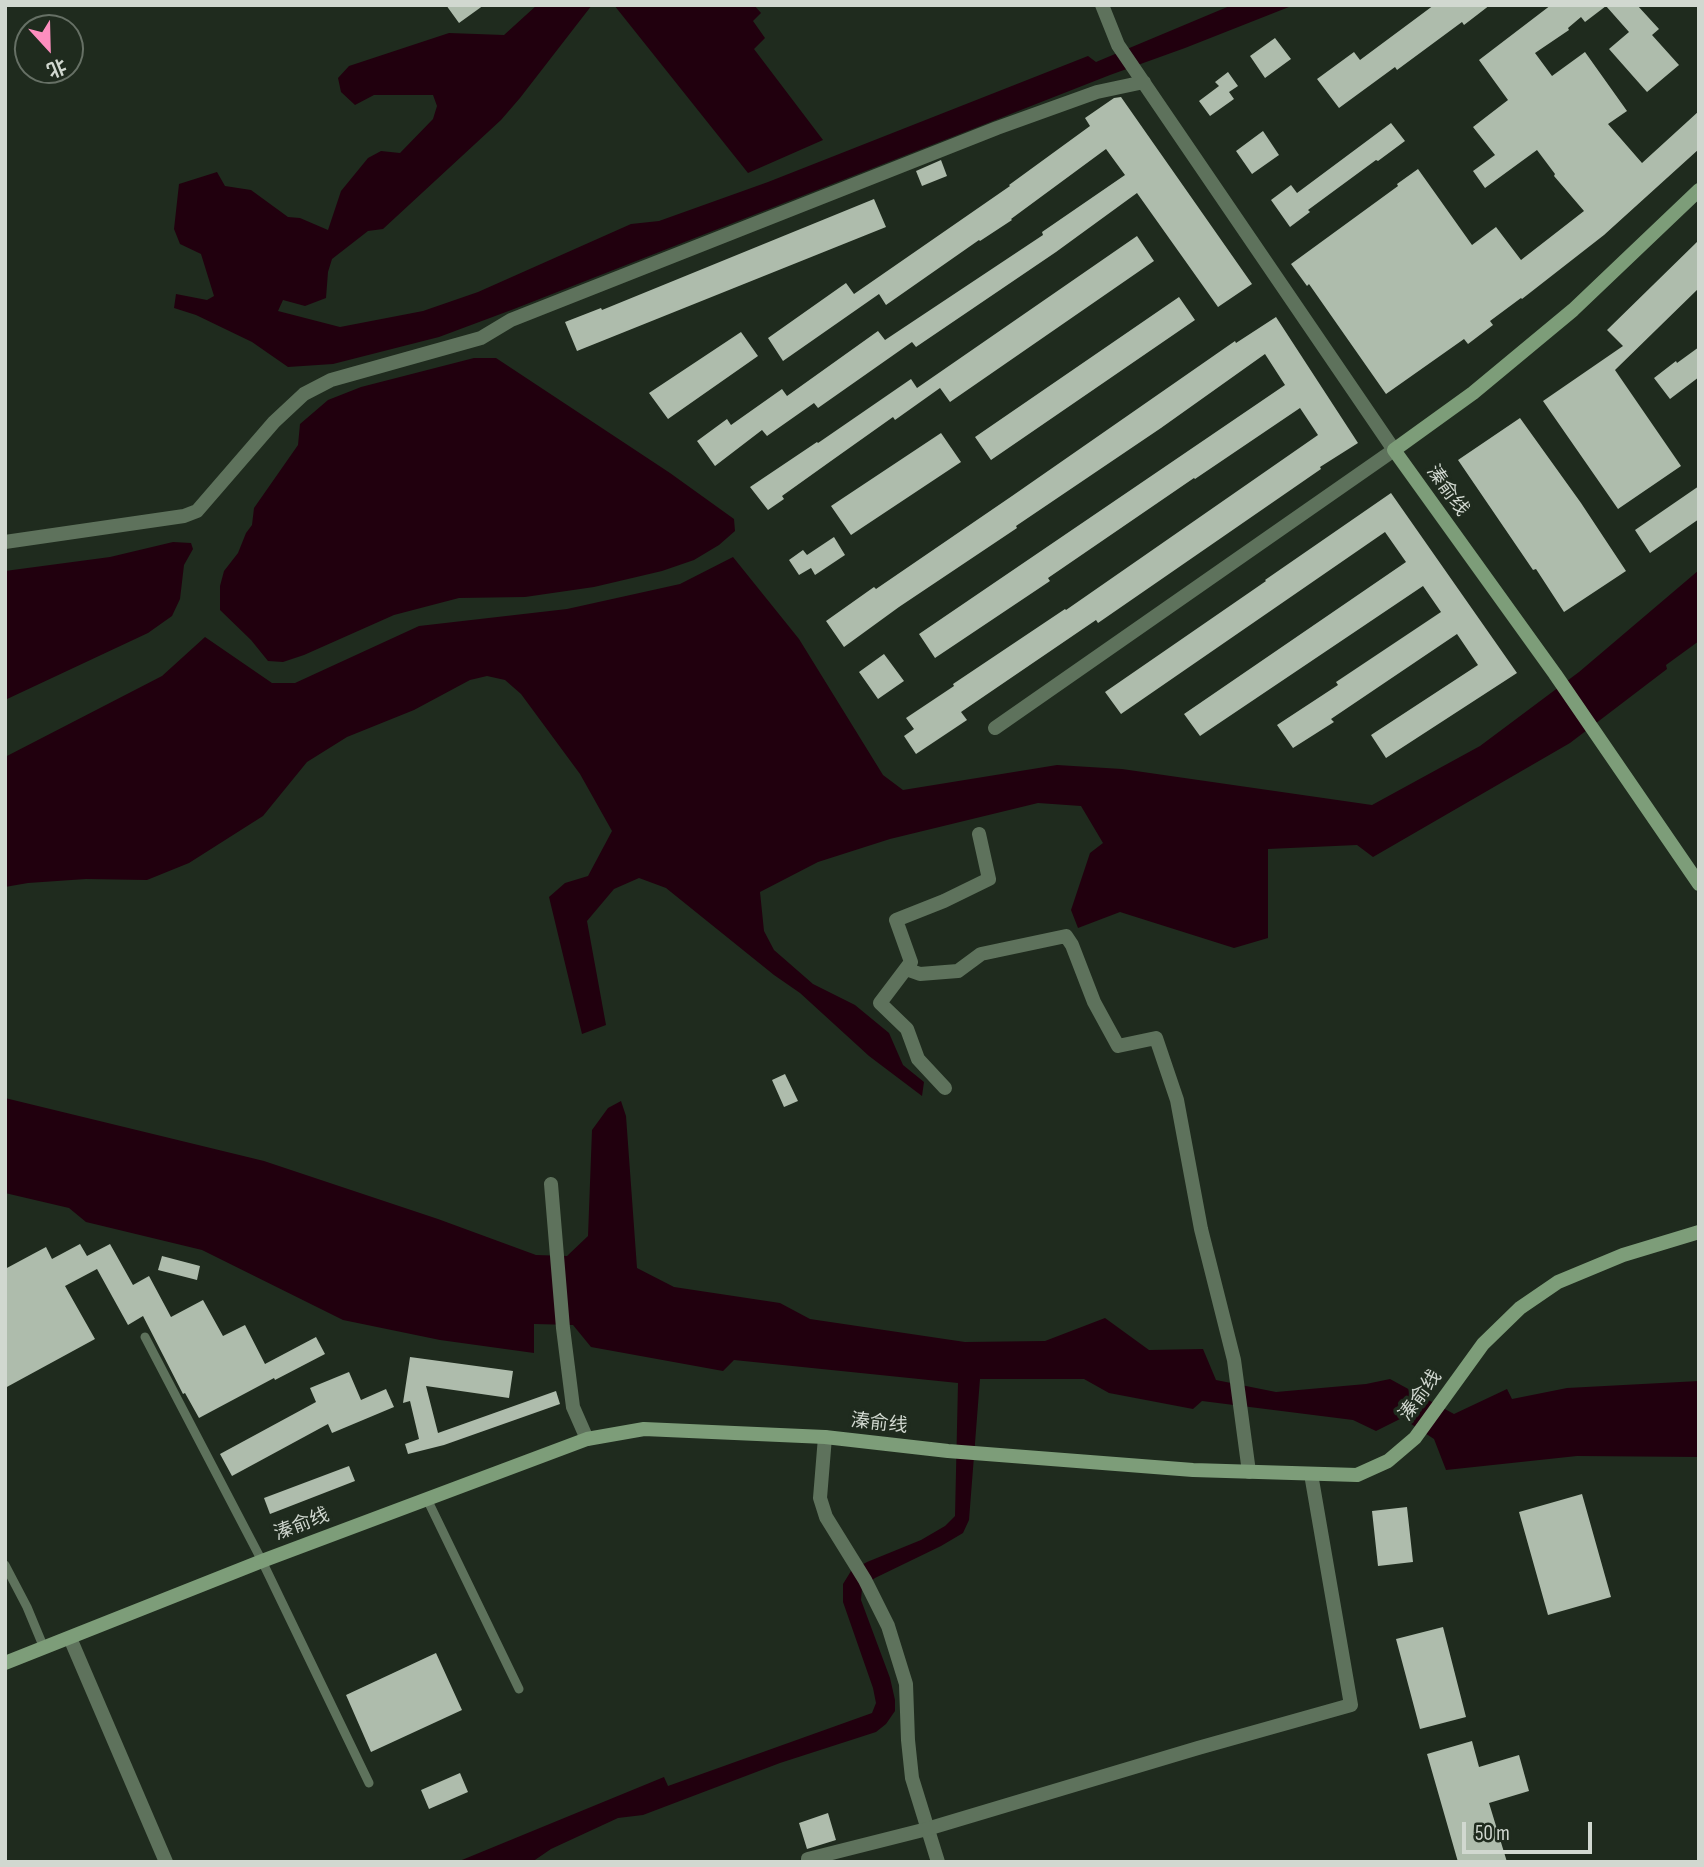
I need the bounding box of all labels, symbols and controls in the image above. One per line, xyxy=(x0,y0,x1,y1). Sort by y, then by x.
north arrow xyxy=(14,14,84,84)
text: 北 xyxy=(43,53,69,81)
street label: 溱俞线 xyxy=(1421,461,1473,521)
street label: 溱俞线 xyxy=(1395,1366,1447,1426)
street label: 溱俞线 xyxy=(849,1410,909,1438)
street label: 溱俞线 xyxy=(271,1504,333,1546)
scale bar xyxy=(1466,1808,1596,1852)
text: 50 m xyxy=(1475,1821,1510,1846)

